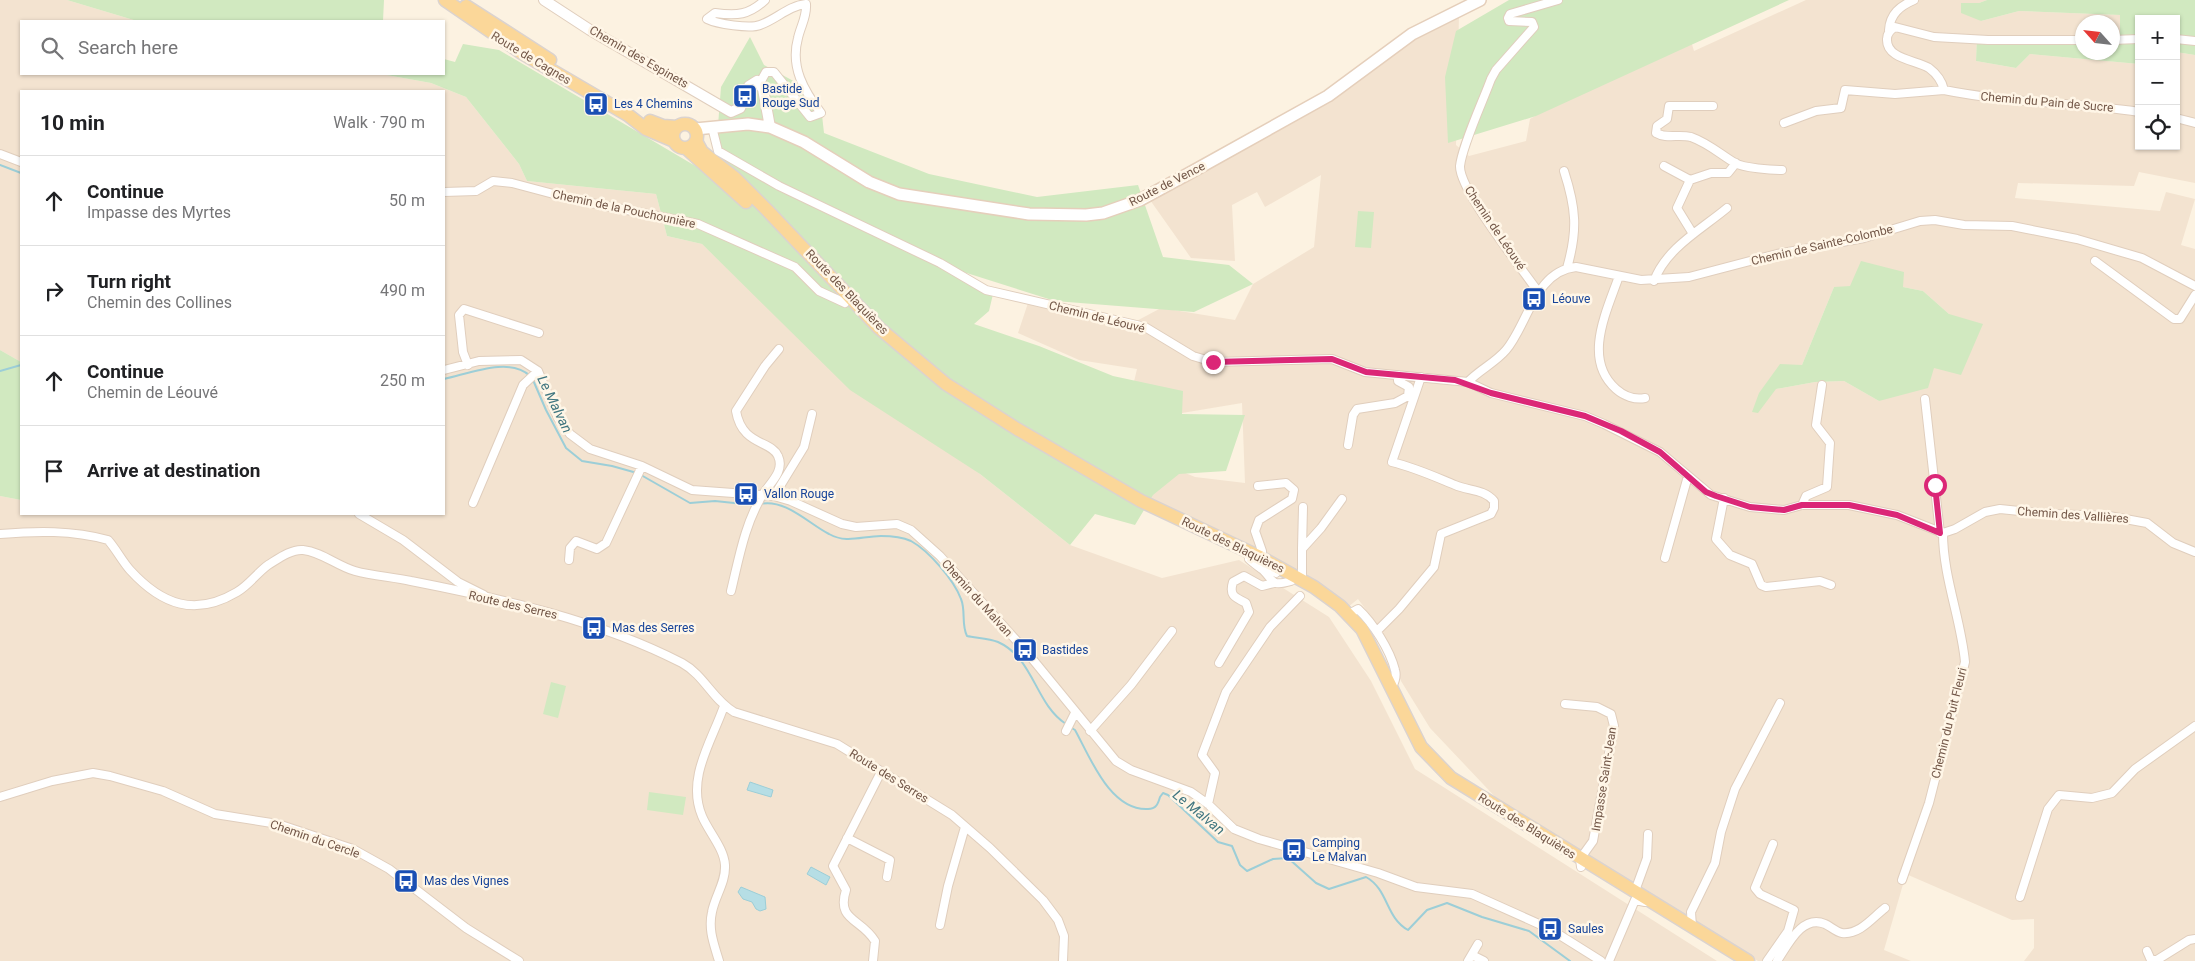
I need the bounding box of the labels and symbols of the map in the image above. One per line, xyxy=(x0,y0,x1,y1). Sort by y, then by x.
north arrow xyxy=(2075,15,2120,60)
street label: Chemin des Espinets xyxy=(587,23,691,91)
street label: Route de Cagnes xyxy=(489,29,573,87)
place label: Bastide Rouge Sud xyxy=(762,82,819,110)
bus stop icon: Bastide Rouge Sud xyxy=(732,83,758,109)
street label: Chemin du Pain de Sucre xyxy=(1980,89,2114,115)
bus stop icon: Les 4 Chemins xyxy=(583,91,609,117)
place label: Les 4 Chemins xyxy=(614,97,693,111)
street label: Route de Vence xyxy=(1127,159,1207,209)
street label: Chemin de Léouvé xyxy=(1462,183,1528,273)
street label: Chemin de la Pouchounière xyxy=(551,187,697,231)
street label: Chemin de Sainte-Colombe xyxy=(1750,222,1894,268)
street label: Route des Blaquières xyxy=(803,247,891,337)
bus stop icon: Léouve xyxy=(1521,286,1547,312)
place label: Léouve xyxy=(1552,292,1590,306)
street label: Chemin de Léouvé xyxy=(1048,298,1146,336)
route end xyxy=(1202,351,1225,374)
water label: Le Malvan xyxy=(534,373,576,435)
route start xyxy=(1924,474,1947,497)
bus stop icon: Vallon Rouge xyxy=(733,481,759,507)
place label: Vallon Rouge xyxy=(764,487,834,501)
street label: Chemin des Vallières xyxy=(2017,504,2129,526)
street label: Route des Blaquières xyxy=(1179,514,1287,576)
street label: Chemin du Malvan xyxy=(939,557,1015,639)
street label: Route des Serres xyxy=(467,588,559,622)
bus stop icon: Mas des Serres xyxy=(581,615,607,641)
place label: Mas des Serres xyxy=(612,621,695,635)
bus stop icon: Bastides xyxy=(1012,637,1038,663)
place label: Bastides xyxy=(1042,643,1088,657)
street label: Chemin du Puit Fleuri xyxy=(1928,666,1970,780)
street label: Impasse Saint-Jean xyxy=(1589,726,1619,832)
street label: Route des Serres xyxy=(847,746,931,806)
water label: Le Malvan xyxy=(1170,786,1228,838)
street label: Route des Blaquières xyxy=(1476,790,1578,862)
street label: Chemin du Cercle xyxy=(268,817,362,861)
place label: Camping Le Malvan xyxy=(1312,836,1367,864)
bus stop icon: Camping Le Malvan xyxy=(1281,837,1307,863)
bus stop icon: Mas des Vignes xyxy=(393,868,419,894)
place label: Mas des Vignes xyxy=(424,874,509,888)
bus stop icon: Saules xyxy=(1537,916,1563,942)
place label: Saules xyxy=(1568,922,1604,936)

